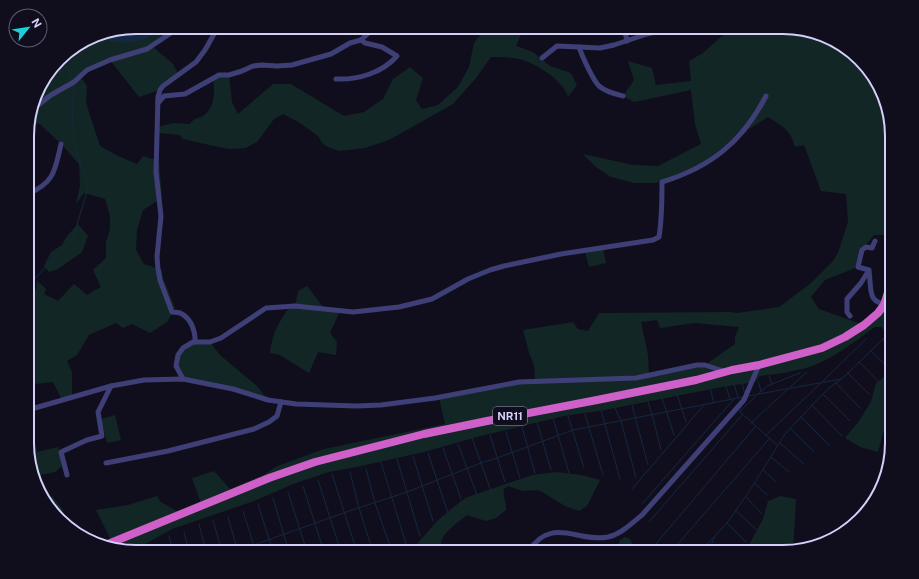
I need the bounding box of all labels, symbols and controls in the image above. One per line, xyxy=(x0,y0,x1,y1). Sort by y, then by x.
north arrow xyxy=(8,8,48,48)
text: N xyxy=(29,16,44,30)
road number: NR11 xyxy=(493,407,527,425)

